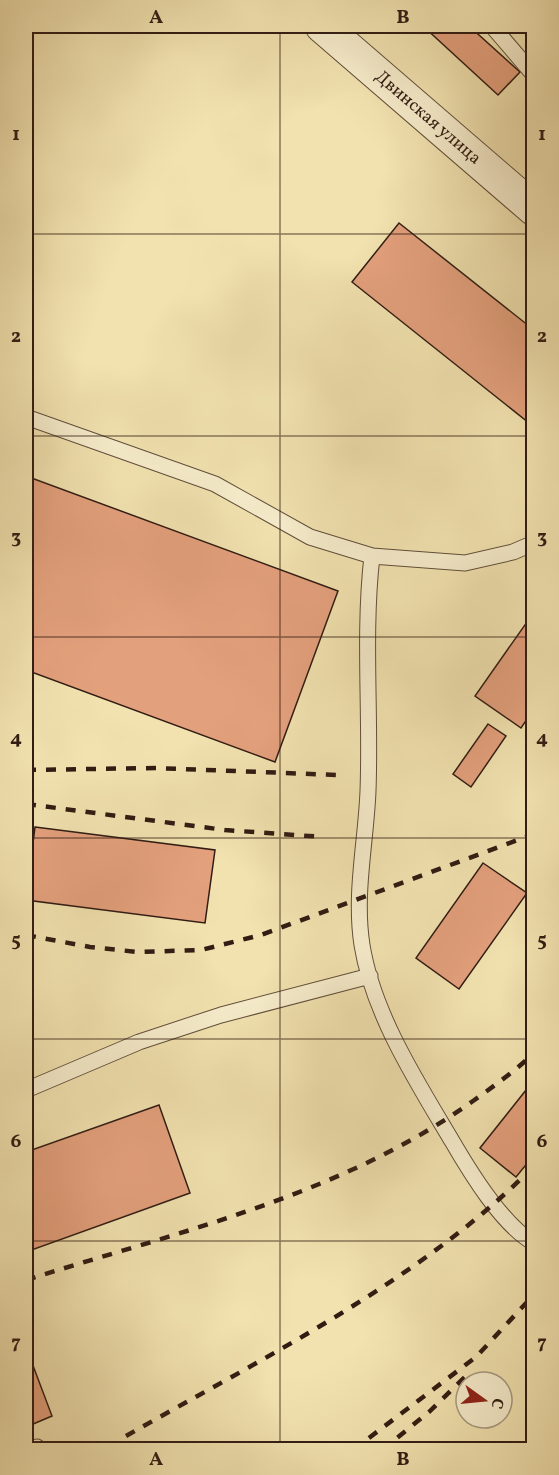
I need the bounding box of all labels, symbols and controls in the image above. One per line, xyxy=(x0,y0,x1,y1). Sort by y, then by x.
text: A xyxy=(149,4,163,32)
text: B xyxy=(396,4,410,32)
street label: Двинская улица xyxy=(369,64,487,171)
text: 1 xyxy=(12,121,20,149)
text: 1 xyxy=(538,121,546,149)
text: 2 xyxy=(11,323,21,351)
text: 2 xyxy=(537,323,547,351)
text: 3 xyxy=(11,524,21,552)
text: 3 xyxy=(537,524,547,552)
text: 4 xyxy=(10,725,22,753)
text: 4 xyxy=(536,725,548,753)
text: 5 xyxy=(11,927,21,955)
text: 5 xyxy=(537,927,547,955)
text: 6 xyxy=(11,1128,22,1156)
text: 6 xyxy=(537,1128,548,1156)
text: 7 xyxy=(11,1329,21,1357)
text: 7 xyxy=(537,1329,547,1357)
north arrow xyxy=(454,1370,514,1430)
text: С xyxy=(485,1396,509,1411)
text: A xyxy=(149,1446,163,1474)
text: B xyxy=(396,1446,410,1474)

